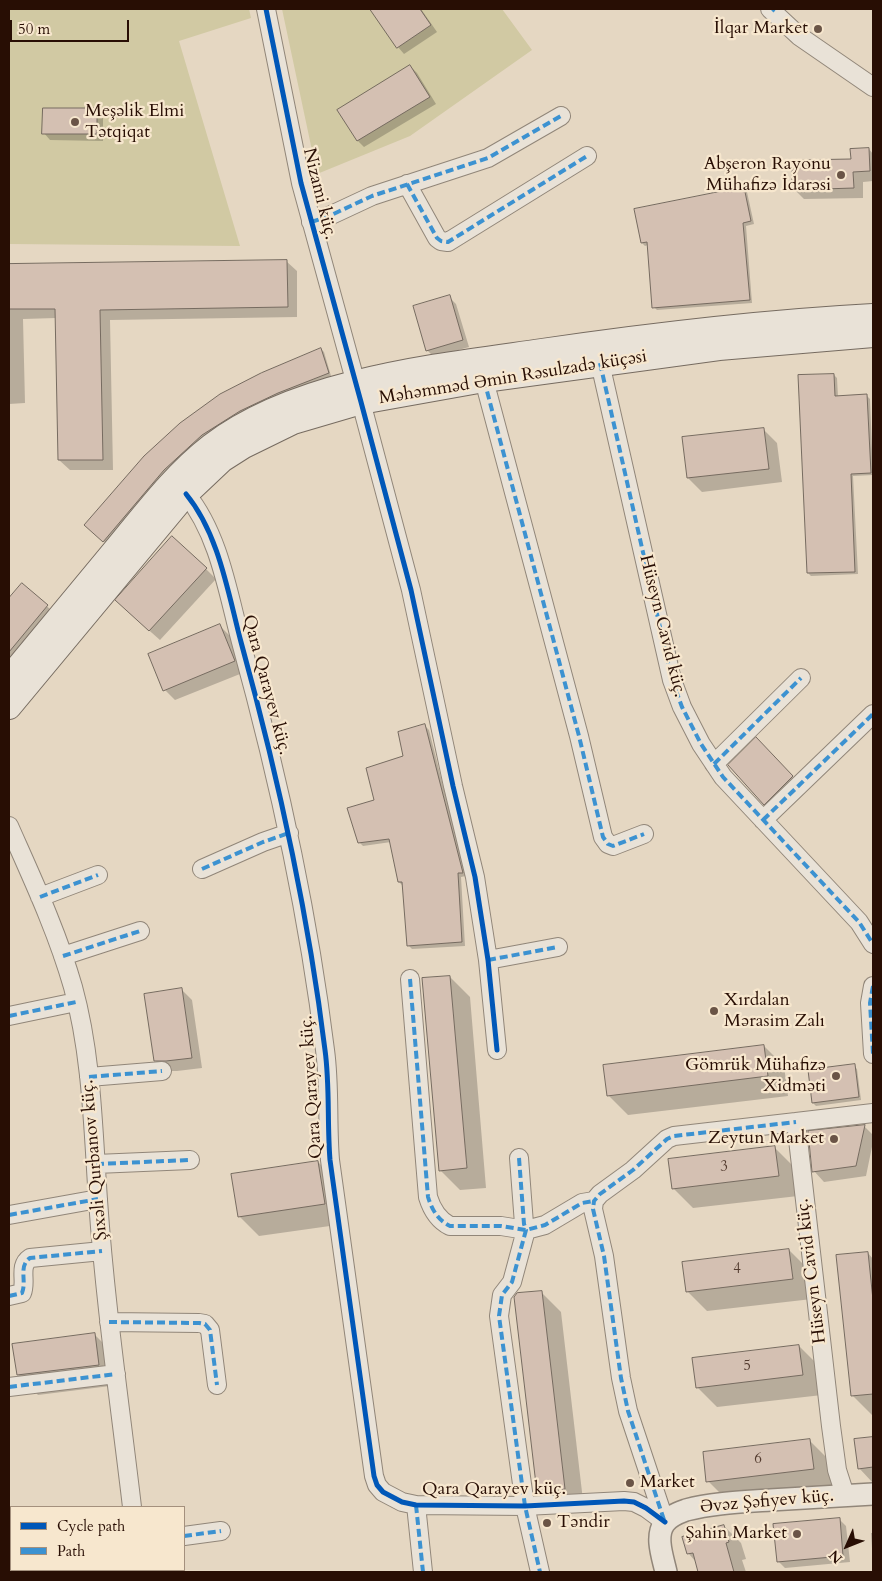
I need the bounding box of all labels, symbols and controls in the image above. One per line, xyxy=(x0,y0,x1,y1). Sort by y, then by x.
scale bar xyxy=(12,10,131,42)
place label: İlqar Market xyxy=(714,18,808,40)
text: 50 m xyxy=(18,19,50,39)
marker: İlqar Market xyxy=(812,23,824,35)
place label: Meşəlik Elmi Tətqiqat xyxy=(85,101,184,144)
marker: Meşəlik Elmi Tətqiqat xyxy=(69,116,81,128)
street label: Nizami küç. xyxy=(297,146,341,242)
place label: Abşeron Rayonu Mühafizə İdarəsi xyxy=(703,154,831,196)
marker: Abşeron Rayonu Mühafizə İdarəsi xyxy=(835,169,847,181)
street label: Məhəmməd Əmin Rəsulzadə küçəsi xyxy=(377,346,649,410)
street label: Hüseyn Cavid küç. xyxy=(634,553,690,699)
street label: Qara Qarayev küç. xyxy=(237,613,295,757)
place label: Xırdalan Mərasim Zalı xyxy=(724,990,825,1032)
marker: Xırdalan Mərasim Zalı xyxy=(708,1005,720,1017)
street label: Qara Qarayev küç. xyxy=(296,1014,328,1160)
place label: Gömrük Mühafizə Xidməti xyxy=(685,1055,826,1098)
marker: Gömrük Mühafizə Xidməti xyxy=(830,1070,842,1082)
street label: Şıxəli Qurbanov küç. xyxy=(77,1079,113,1241)
place label: Zeytun Market xyxy=(708,1128,824,1150)
marker: Zeytun Market xyxy=(828,1133,840,1145)
house number: 3 xyxy=(720,1159,728,1177)
street label: Hüseyn Cavid küç. xyxy=(792,1197,832,1345)
house number: 4 xyxy=(733,1261,741,1279)
house number: 5 xyxy=(743,1358,751,1376)
house number: 6 xyxy=(754,1451,762,1469)
place label: Market xyxy=(640,1472,695,1494)
marker: Market xyxy=(624,1477,636,1489)
street label: Qara Qarayev küç. xyxy=(422,1479,566,1501)
street label: Əvəz Şəfiyev küç. xyxy=(699,1485,835,1519)
legend xyxy=(10,1506,185,1571)
place label: Təndir xyxy=(557,1512,610,1534)
text: Cycle path xyxy=(57,1516,125,1536)
marker: Təndir xyxy=(541,1517,553,1529)
north arrow xyxy=(822,1521,872,1571)
place label: Şahin Market xyxy=(685,1523,787,1545)
marker: Şahin Market xyxy=(791,1528,803,1540)
text: Path xyxy=(57,1541,85,1561)
text: N xyxy=(825,1546,847,1568)

